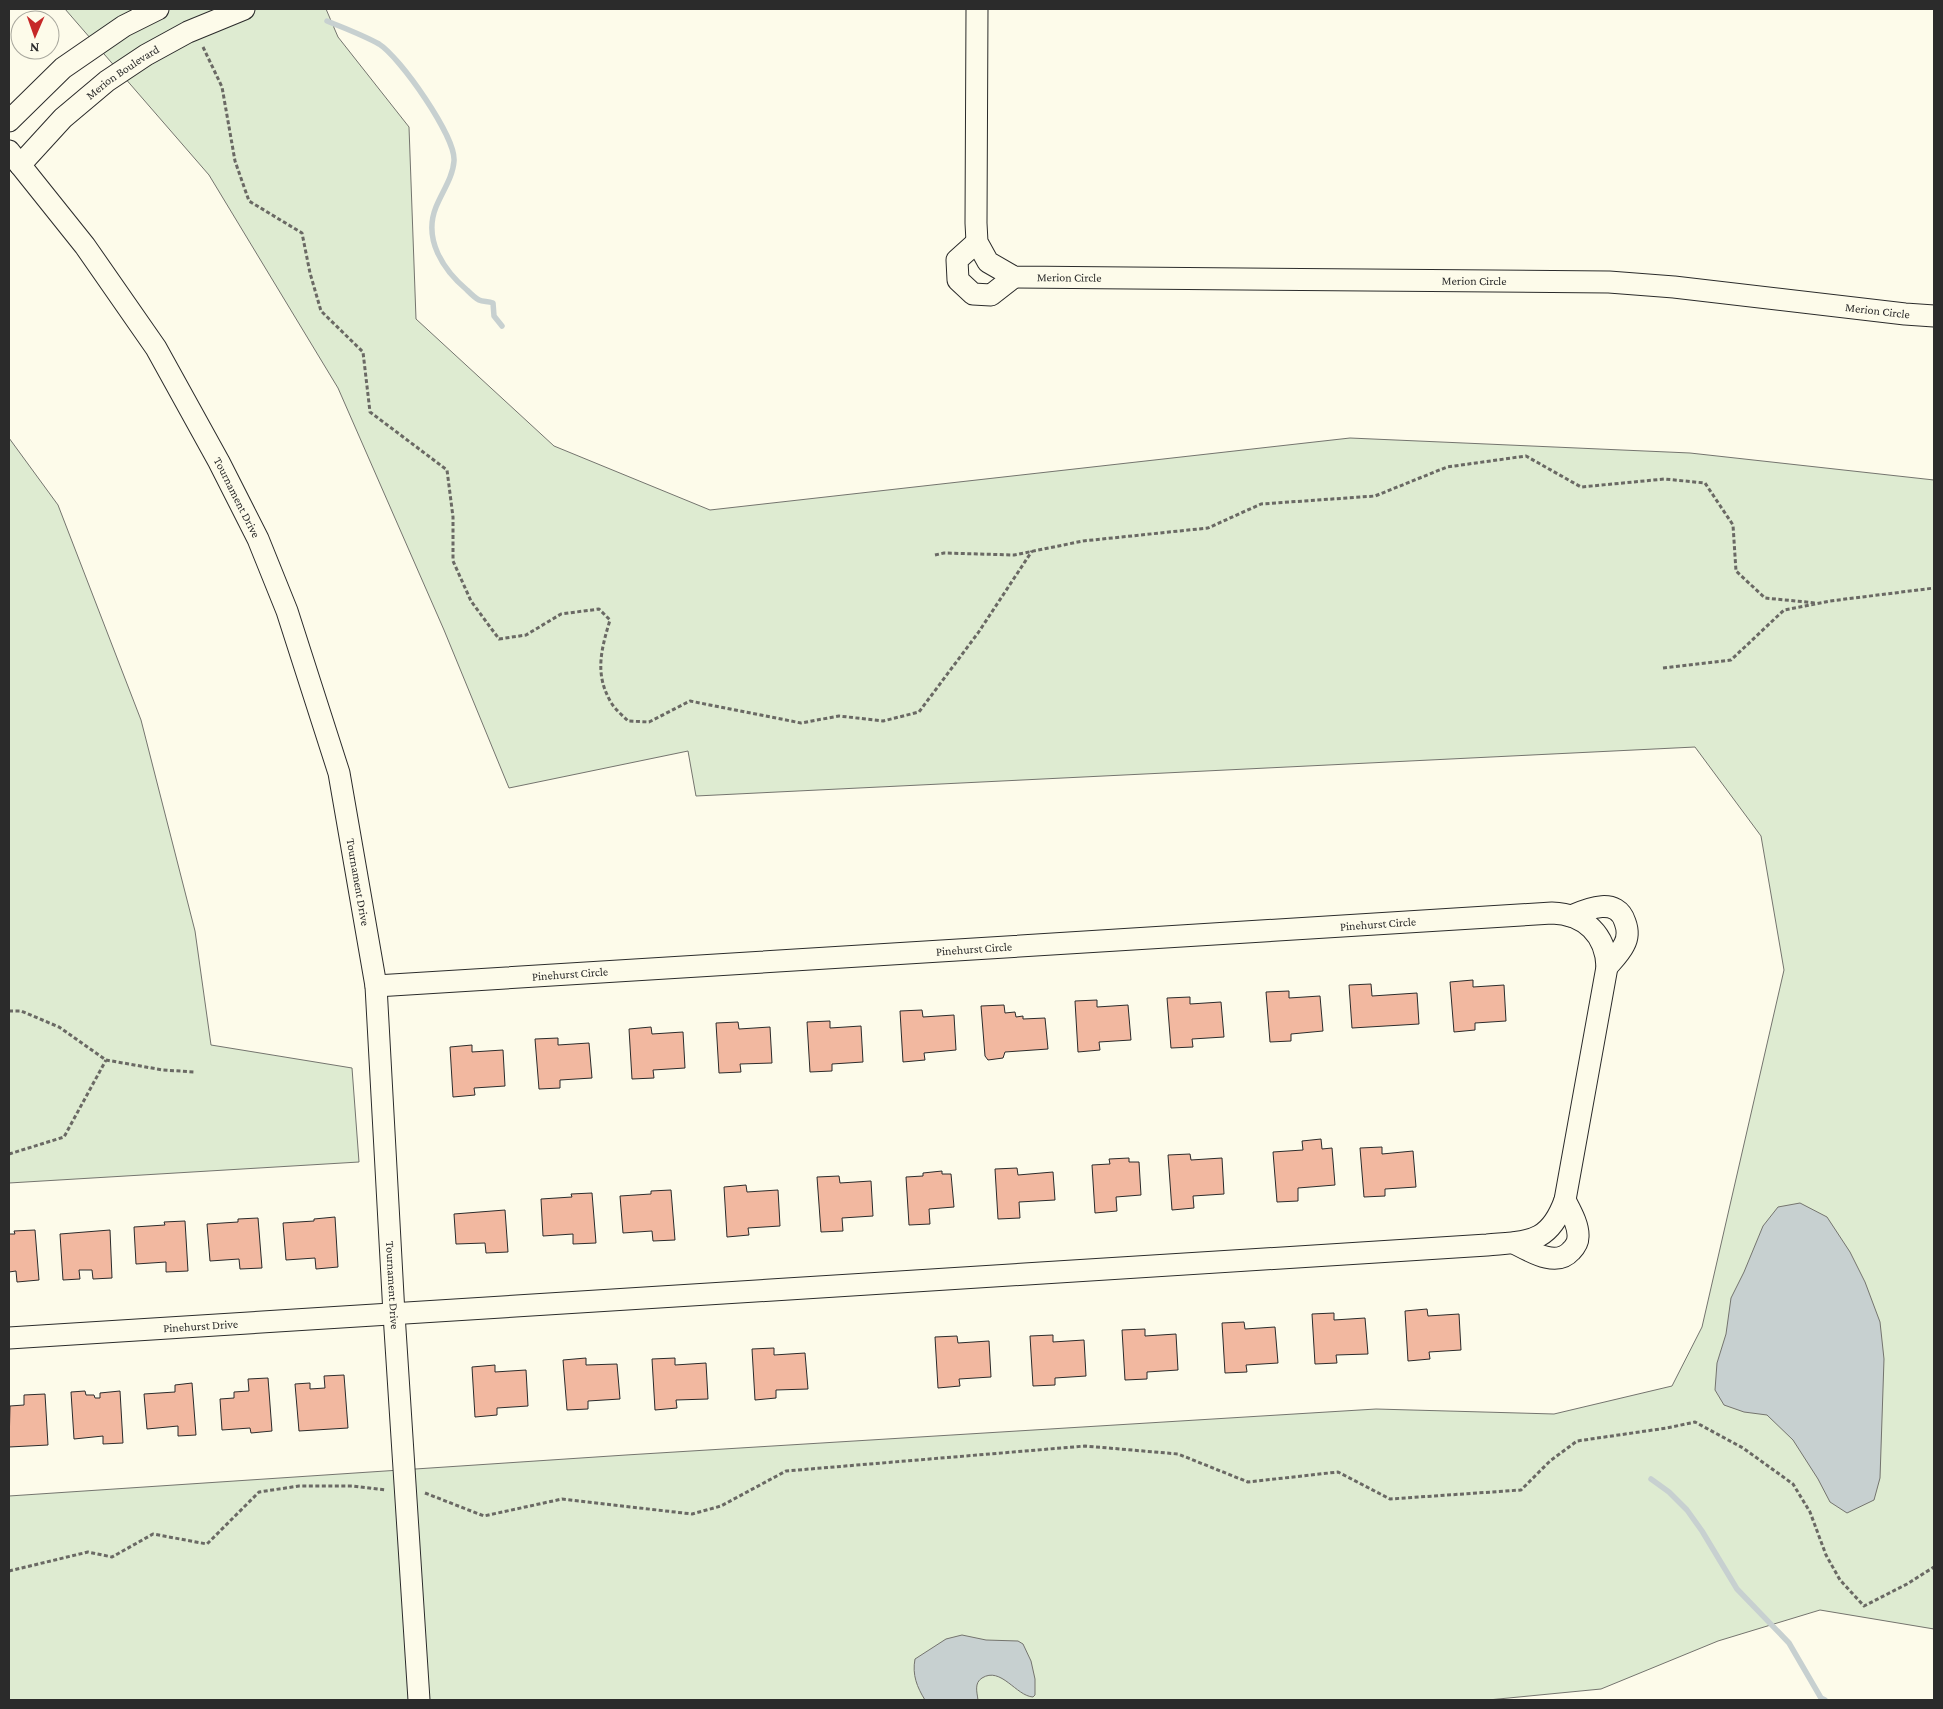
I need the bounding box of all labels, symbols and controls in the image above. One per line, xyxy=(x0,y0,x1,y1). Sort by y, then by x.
north arrow xyxy=(10,10,60,60)
text: N xyxy=(29,40,40,56)
street label: Merion Boulevard xyxy=(83,42,162,103)
street label: Merion Circle xyxy=(1037,270,1102,285)
street label: Merion Circle xyxy=(1442,274,1507,288)
street label: Merion Circle xyxy=(1844,300,1910,321)
street label: Tournament Drive xyxy=(211,455,263,540)
street label: Tournament Drive xyxy=(343,837,372,927)
street label: Pinehurst Circle xyxy=(1339,914,1417,934)
street label: Pinehurst Circle xyxy=(935,939,1013,959)
street label: Pinehurst Circle xyxy=(531,964,609,984)
street label: Tournament Drive xyxy=(383,1241,402,1330)
street label: Pinehurst Drive xyxy=(163,1317,238,1335)

